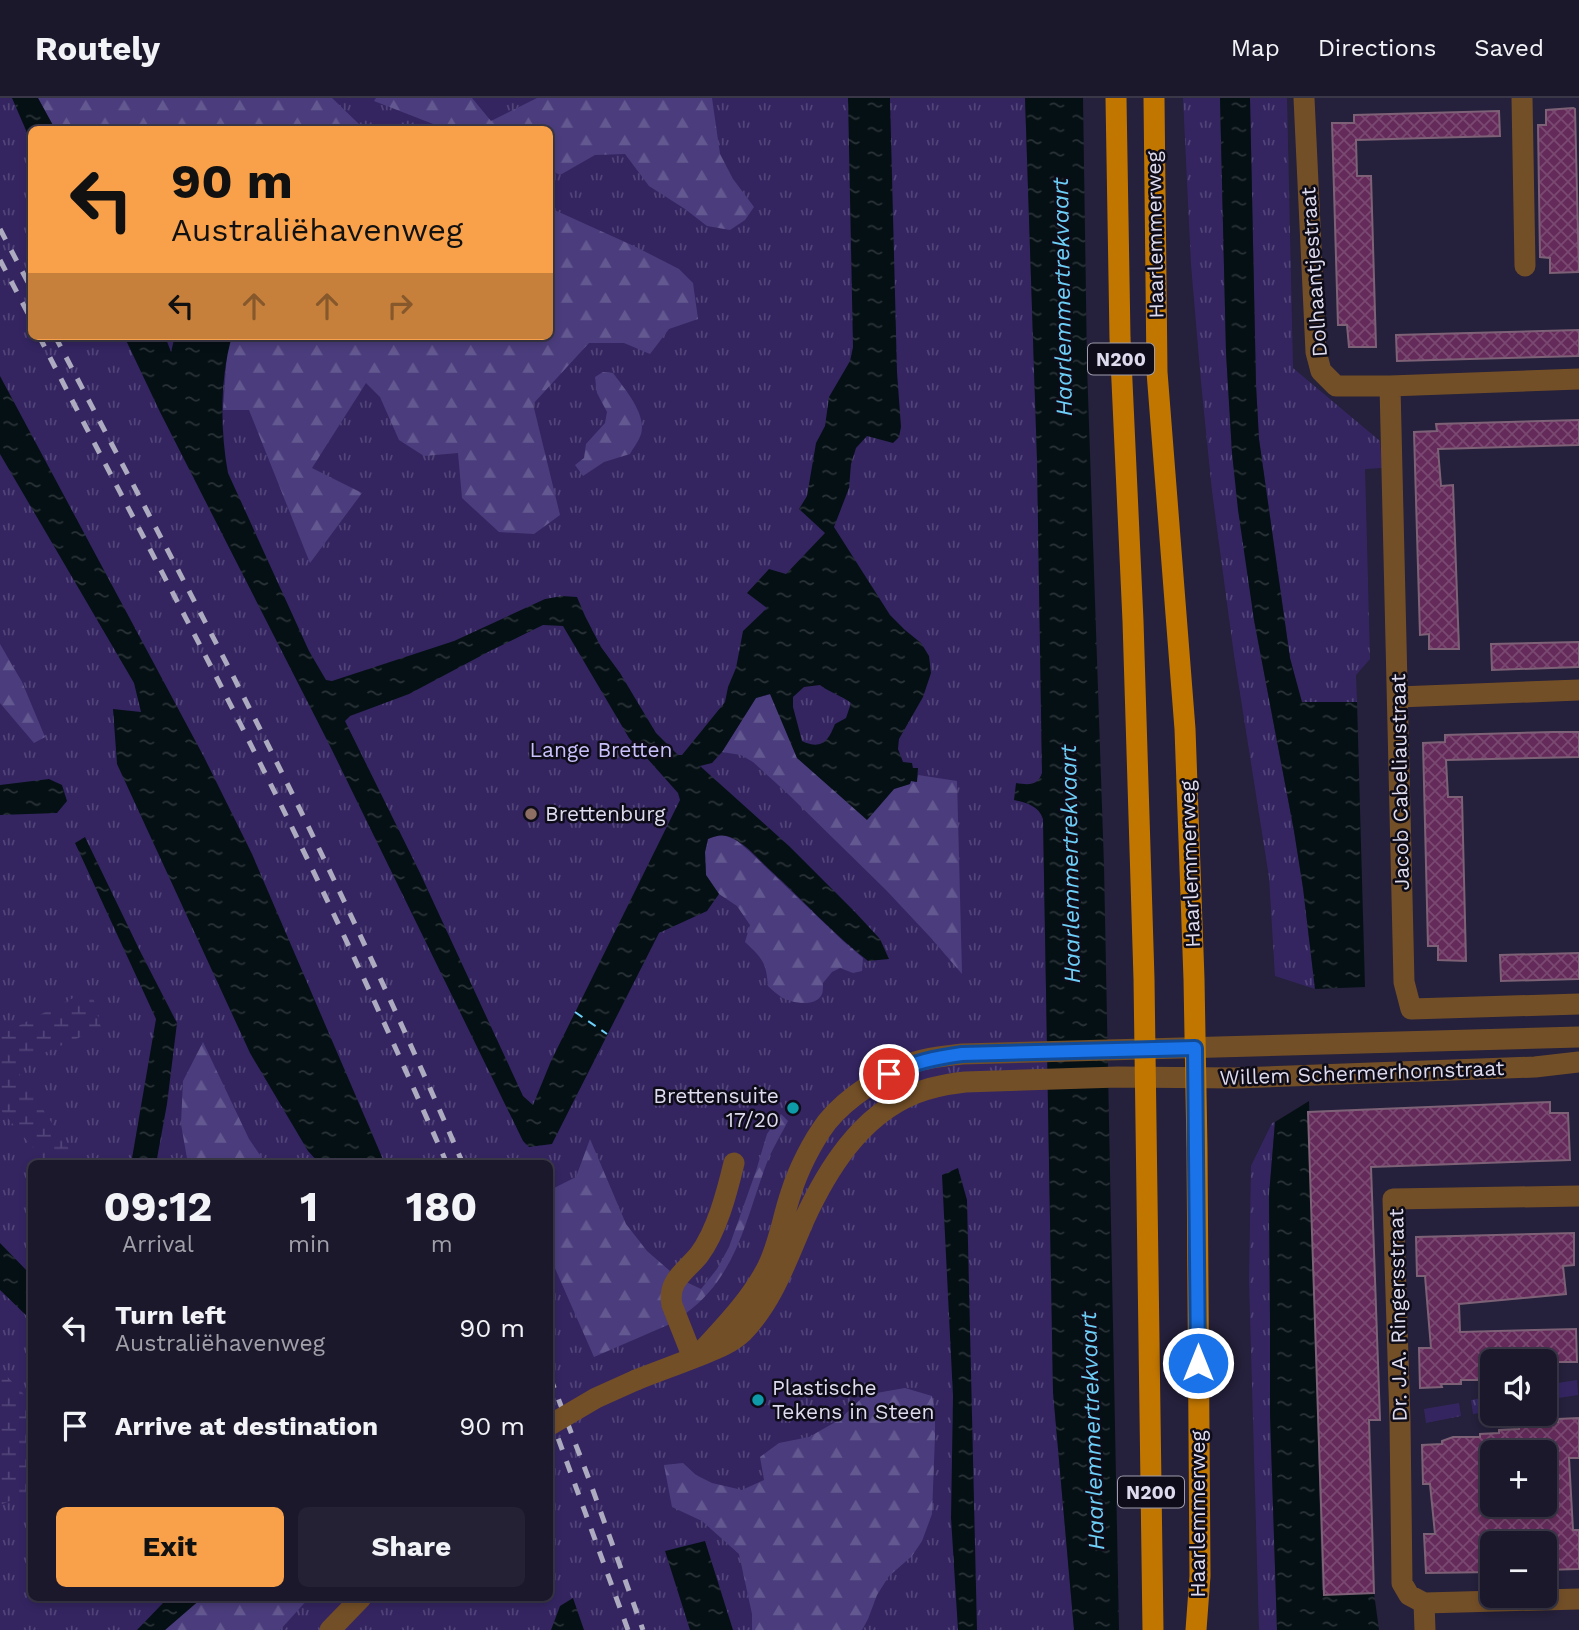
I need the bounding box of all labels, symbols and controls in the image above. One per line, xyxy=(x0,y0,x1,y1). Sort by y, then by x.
text: Routely xyxy=(35,29,160,68)
text: Map xyxy=(1231,34,1280,62)
text: Directions xyxy=(1318,34,1436,62)
text: Saved xyxy=(1474,34,1544,62)
street label: Haarlemmerweg xyxy=(1141,150,1168,319)
text: 90 m xyxy=(171,152,293,210)
icon: left xyxy=(56,154,147,245)
water label: Haarlemmertrekvaart xyxy=(1047,177,1078,417)
street label: Dolhaantjestraat xyxy=(1295,186,1332,358)
text: Australiëhavenweg xyxy=(171,211,463,249)
icon: left xyxy=(162,287,200,325)
icon: ahead xyxy=(235,287,273,325)
icon: ahead xyxy=(308,287,346,325)
icon: right xyxy=(381,287,419,325)
road number: N200 xyxy=(1088,344,1154,374)
street label: Jacob Cabeliaustraat xyxy=(1385,673,1414,891)
park label: Lange Bretten xyxy=(529,737,673,762)
water label: Haarlemmertrekvaart xyxy=(1055,744,1086,984)
street label: Haarlemmerweg xyxy=(1174,779,1205,948)
place label: Brettenburg xyxy=(545,801,666,826)
marker: Brettenburg xyxy=(523,806,539,822)
pin xyxy=(859,1044,919,1104)
icon: arrive xyxy=(870,1055,908,1093)
street label: Willem Schermerhornstraat xyxy=(1219,1055,1505,1090)
place label: Brettensuite 17/20 xyxy=(653,1083,779,1132)
marker: Brettensuite 17/20 xyxy=(785,1100,801,1116)
text: 09:12 xyxy=(104,1182,212,1231)
text: 1 xyxy=(300,1182,318,1231)
text: 180 xyxy=(406,1182,477,1231)
street label: Dr. J.A. Ringersstraat xyxy=(1383,1208,1412,1422)
text: Arrival xyxy=(122,1231,194,1258)
text: min xyxy=(288,1231,330,1258)
text: m xyxy=(431,1231,453,1258)
text: Turn left xyxy=(115,1300,226,1330)
icon: left xyxy=(56,1309,94,1347)
water label: Haarlemmertrekvaart xyxy=(1075,1310,1110,1551)
text: 90 m xyxy=(459,1313,525,1343)
position arrow xyxy=(1161,1326,1235,1400)
text: Australiëhavenweg xyxy=(115,1330,325,1357)
map controls xyxy=(1480,1349,1557,1608)
button: sound xyxy=(1480,1349,1557,1426)
place label: Plastische Tekens in Steen xyxy=(772,1375,935,1424)
marker: Plastische Tekens in Steen xyxy=(750,1392,766,1408)
icon: arrive xyxy=(56,1407,94,1445)
text: Arrive at destination xyxy=(115,1411,378,1441)
text: 90 m xyxy=(459,1411,525,1441)
street label: Haarlemmerweg xyxy=(1185,1429,1210,1598)
button: + xyxy=(1480,1440,1557,1517)
road number: N200 xyxy=(1118,1476,1184,1508)
button: Exit xyxy=(56,1507,284,1587)
button: Share xyxy=(298,1507,525,1587)
button: − xyxy=(1480,1531,1557,1608)

